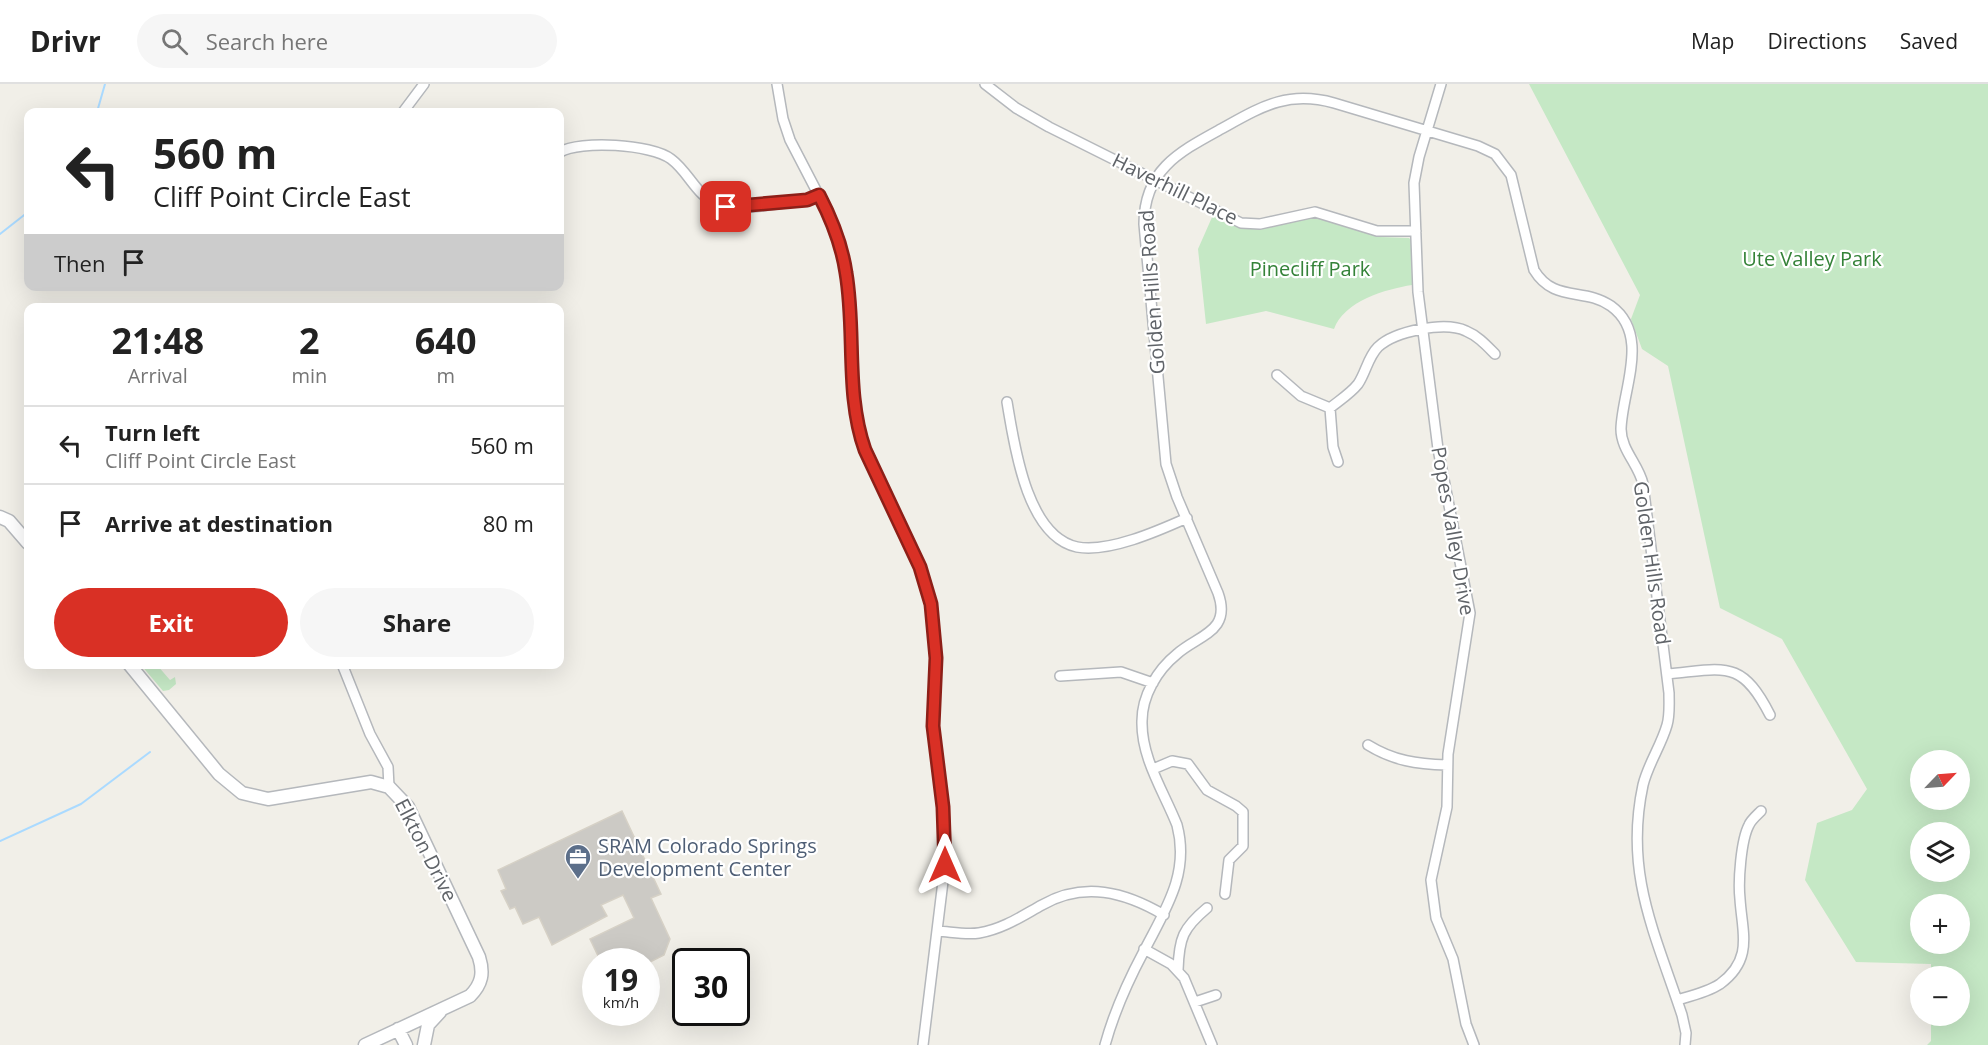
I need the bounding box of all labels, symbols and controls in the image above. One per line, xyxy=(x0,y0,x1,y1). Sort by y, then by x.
search box xyxy=(137,14,557,68)
text: Drivr xyxy=(30,22,101,60)
icon: search xyxy=(158,25,191,58)
text: Search here xyxy=(206,26,328,56)
text: Map xyxy=(1691,27,1734,55)
text: Directions xyxy=(1767,27,1867,55)
text: Saved xyxy=(1900,27,1958,55)
text: 560 m xyxy=(153,124,277,181)
icon: left xyxy=(54,132,132,210)
street label: Haverhill Place xyxy=(1108,146,1243,231)
text: Cliff Point Circle East xyxy=(153,178,411,215)
pin xyxy=(700,181,751,232)
icon: arrive xyxy=(709,190,742,223)
street label: Golden Hills Road xyxy=(1132,209,1171,375)
park label: Ute Valley Park xyxy=(1742,245,1882,272)
icon: arrive xyxy=(117,246,150,279)
text: Then xyxy=(54,248,105,278)
park label: Pinecliff Park xyxy=(1250,255,1371,282)
text: 21:48 xyxy=(111,316,204,365)
text: 2 xyxy=(299,316,320,365)
text: 640 xyxy=(415,316,477,365)
text: Arrival xyxy=(128,362,188,389)
text: min xyxy=(291,362,327,389)
text: m xyxy=(436,362,455,389)
text: Turn left xyxy=(105,417,200,447)
icon: left xyxy=(54,429,87,462)
text: 560 m xyxy=(470,430,534,460)
street label: Popes Valley Drive xyxy=(1425,444,1482,617)
text: Cliff Point Circle East xyxy=(105,447,296,474)
street label: Golden Hills Road xyxy=(1628,479,1677,646)
icon: arrive xyxy=(54,507,87,540)
text: Arrive at destination xyxy=(105,508,333,538)
text: 80 m xyxy=(483,508,534,538)
button: Exit xyxy=(54,588,288,657)
button: Share xyxy=(300,588,534,657)
north arrow xyxy=(1910,750,1970,810)
map controls xyxy=(1910,750,1970,1026)
street label: Elkton Drive xyxy=(389,794,464,906)
button: layers xyxy=(1910,822,1970,882)
place label: SRAM Colorado Springs Development Center xyxy=(598,832,817,882)
position arrow xyxy=(913,833,977,897)
office icon: SRAM Colorado Springs Development Center xyxy=(563,842,593,880)
button: + xyxy=(1910,894,1970,954)
speed limit sign: 30 xyxy=(672,948,750,1026)
text: 19 xyxy=(604,959,638,1000)
button: − xyxy=(1910,966,1970,1026)
text: km/h xyxy=(603,992,639,1012)

